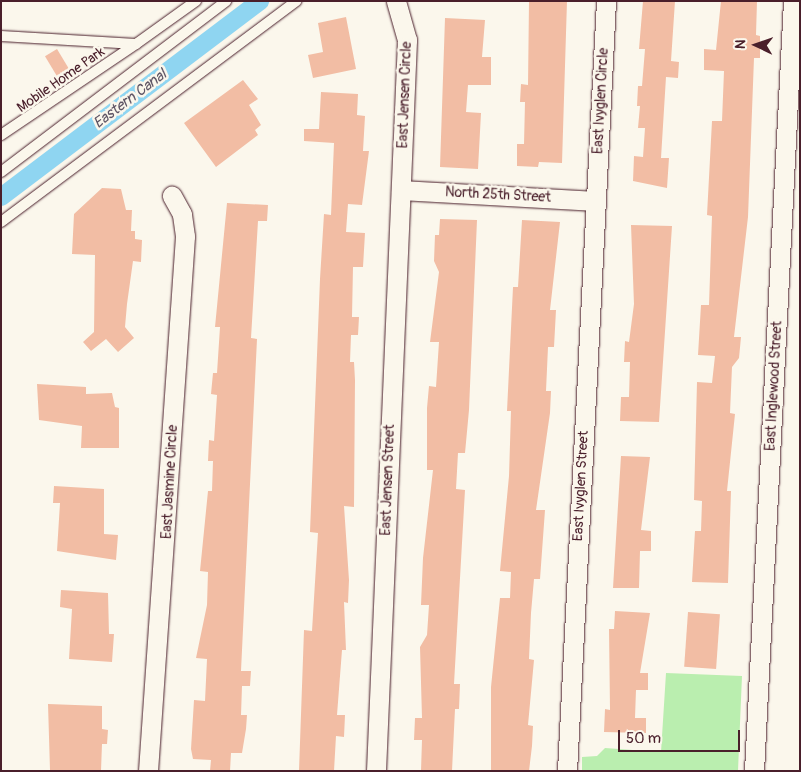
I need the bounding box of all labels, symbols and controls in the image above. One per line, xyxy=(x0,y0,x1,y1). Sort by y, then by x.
north arrow xyxy=(731,20,781,70)
text: N xyxy=(732,39,749,49)
street label: East Jensen Circle xyxy=(395,41,415,149)
street label: Mobile Home Park xyxy=(14,44,108,116)
street label: East Ivyglen Circle xyxy=(590,47,612,155)
water label: Eastern Canal xyxy=(90,66,170,132)
street label: North 25th Street xyxy=(445,184,551,206)
street label: East Inglewood Street xyxy=(762,321,786,451)
street label: East Jasmine Circle xyxy=(159,424,181,540)
street label: East Jensen Street xyxy=(378,424,398,536)
street label: East Ivyglen Street xyxy=(570,430,592,542)
scale bar xyxy=(621,720,744,752)
text: 50 m xyxy=(626,729,661,748)

